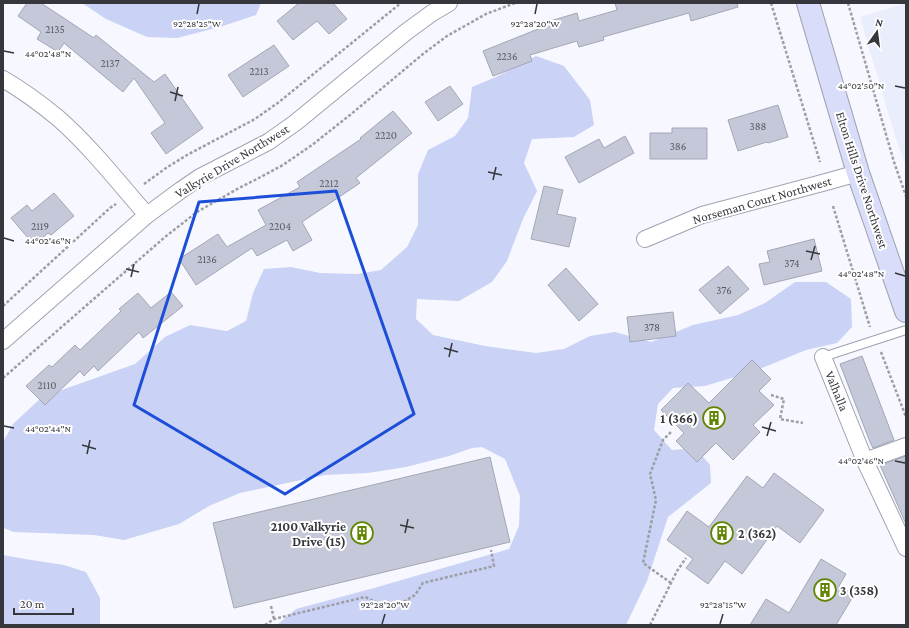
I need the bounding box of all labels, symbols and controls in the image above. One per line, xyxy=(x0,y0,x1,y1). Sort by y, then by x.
north arrow xyxy=(857,12,897,52)
text: N xyxy=(874,16,885,29)
text: 92°28'25"W xyxy=(173,18,222,29)
text: 92°28'20"W xyxy=(511,18,560,29)
house number: 2135 xyxy=(45,23,65,35)
text: 44°02'48"N xyxy=(25,48,72,59)
house number: 2236 xyxy=(496,50,518,62)
house number: 2137 xyxy=(100,57,120,69)
house number: 2213 xyxy=(249,65,269,77)
text: 44°02'50"N xyxy=(838,80,885,91)
street label: Elton Hills Drive Northwest xyxy=(833,110,891,251)
house number: 388 xyxy=(749,120,767,132)
street label: Valkyrie Drive Northwest xyxy=(172,121,292,201)
house number: 2220 xyxy=(375,129,397,141)
house number: 386 xyxy=(670,140,686,152)
street label: Norseman Court Northwest xyxy=(691,173,834,227)
house number: 2212 xyxy=(319,177,339,189)
house number: 2119 xyxy=(31,220,49,232)
house number: 2204 xyxy=(269,220,292,232)
text: 44°02'46"N xyxy=(25,235,72,246)
house number: 2136 xyxy=(197,253,217,265)
house number: 374 xyxy=(784,257,800,269)
text: 44°02'48"N xyxy=(838,268,885,279)
house number: 376 xyxy=(716,284,732,296)
house number: 378 xyxy=(644,321,660,333)
street label: Valhalla xyxy=(822,369,852,413)
house number: 2110 xyxy=(38,379,56,391)
building icon: 1 (366) xyxy=(701,405,727,431)
place label: 1 (366) xyxy=(660,411,698,427)
text: 44°02'44"N xyxy=(25,423,72,434)
text: 44°02'46"N xyxy=(838,455,885,466)
place label: 2100 Valkyrie Drive (15) xyxy=(271,519,346,550)
building icon: 2100 Valkyrie Drive (15) xyxy=(349,520,375,546)
building icon: 2 (362) xyxy=(709,520,735,546)
place label: 2 (362) xyxy=(738,526,777,542)
building icon: 3 (358) xyxy=(812,577,838,603)
place label: 3 (358) xyxy=(840,583,879,599)
scale bar xyxy=(14,590,73,616)
text: 20 m xyxy=(20,597,45,611)
text: 92°28'20"W xyxy=(361,599,410,610)
text: 92°28'15"W xyxy=(700,599,747,610)

